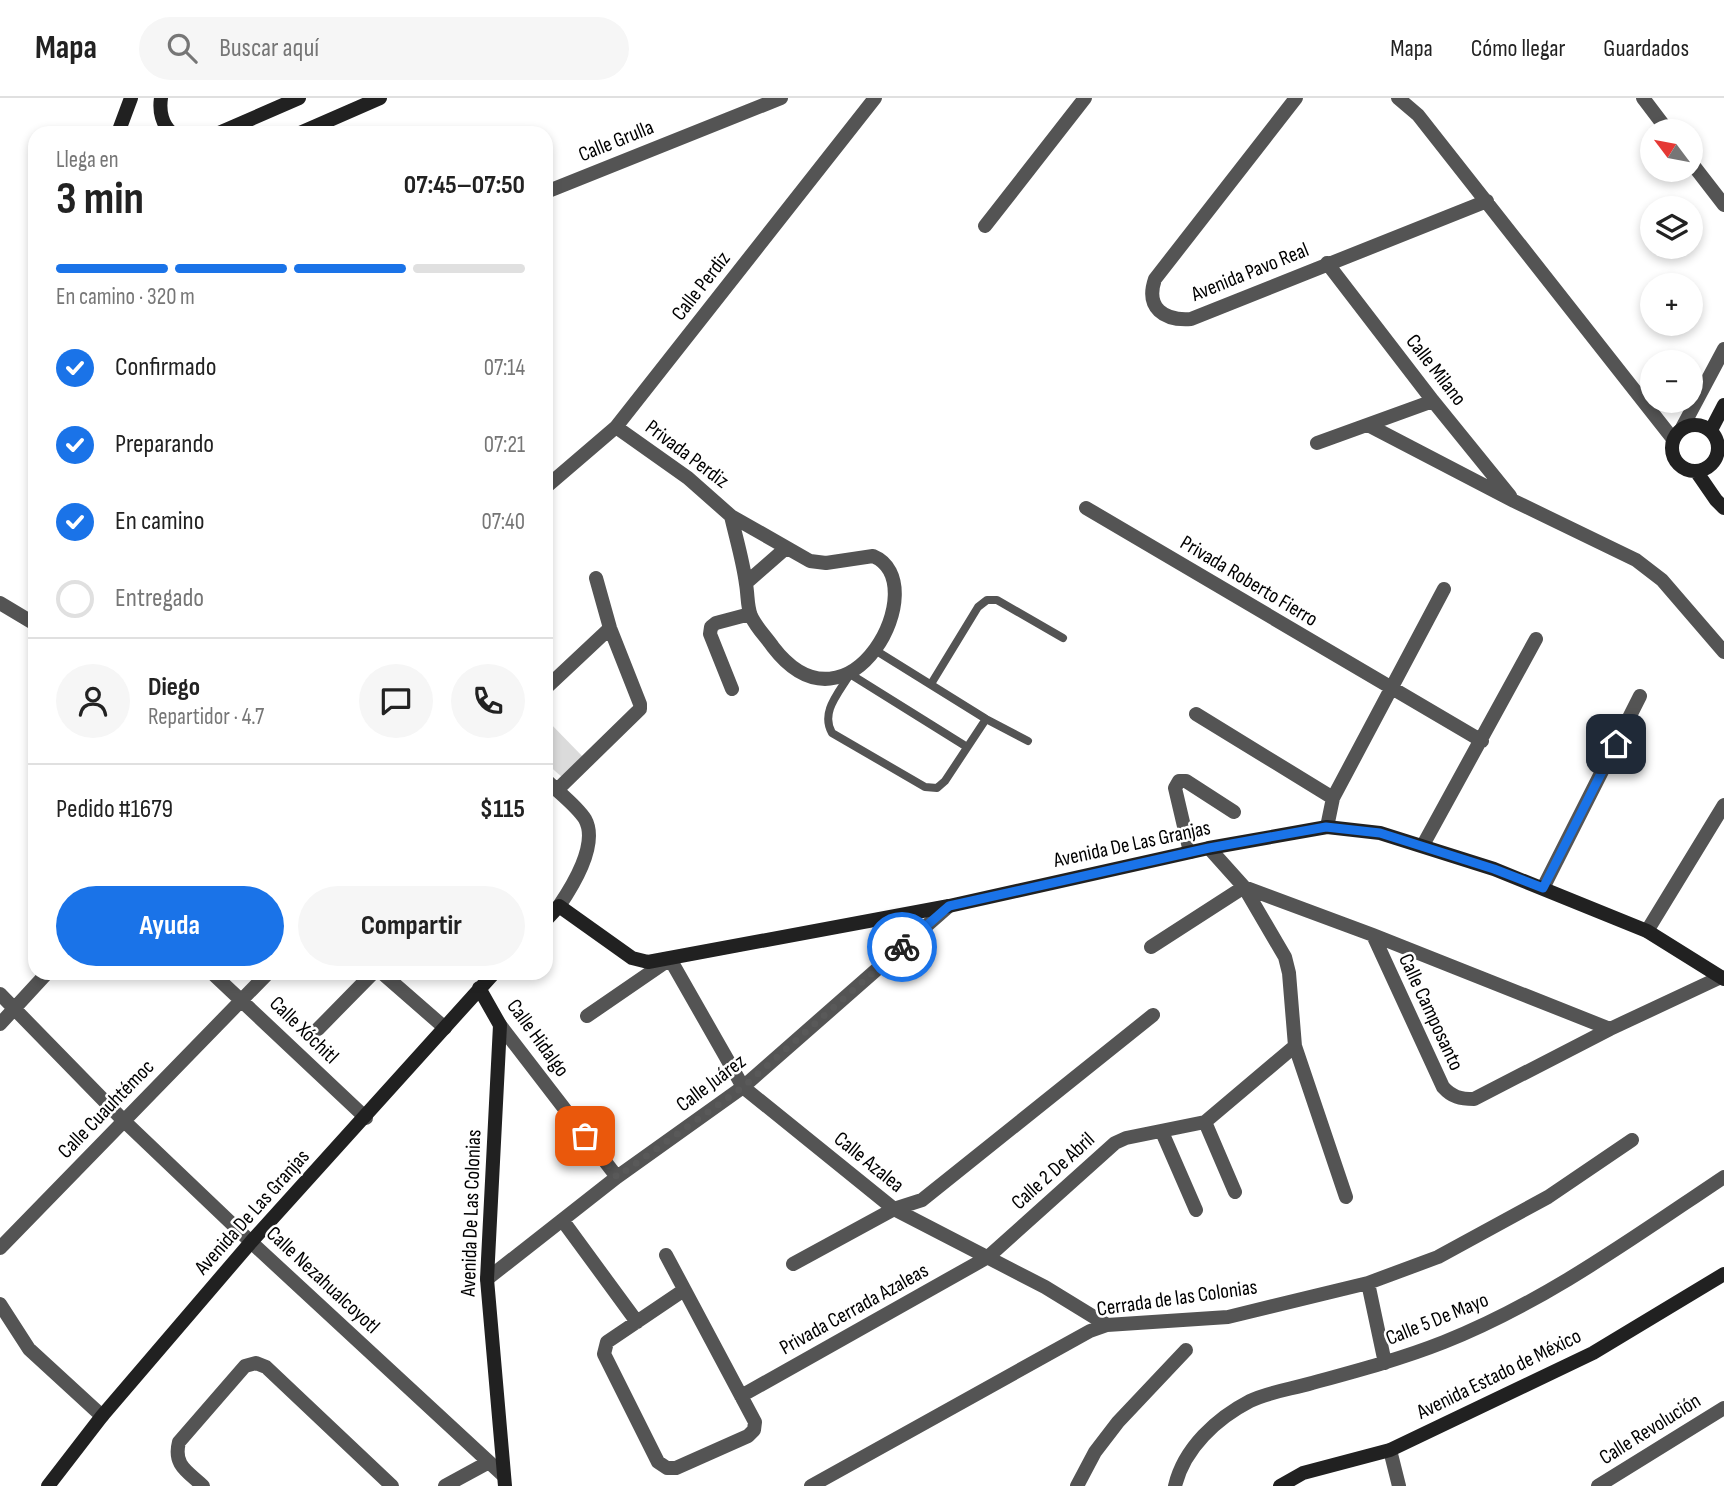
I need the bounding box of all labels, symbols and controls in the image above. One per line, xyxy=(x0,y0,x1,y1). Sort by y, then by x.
search box xyxy=(139,17,629,80)
text: Mapa xyxy=(35,28,97,68)
icon: search xyxy=(163,29,201,67)
text: Buscar aquí xyxy=(219,33,319,64)
text: Mapa xyxy=(1390,34,1433,63)
text: Cómo llegar xyxy=(1471,34,1565,63)
text: Guardados xyxy=(1603,34,1689,63)
street label: Calle Grulla xyxy=(575,115,657,167)
north arrow xyxy=(1640,119,1703,182)
map controls xyxy=(1640,119,1703,413)
text: Llega en xyxy=(56,146,119,174)
text: 07:45–07:50 xyxy=(404,170,525,201)
text: 3 min xyxy=(56,172,144,227)
button: layers xyxy=(1640,196,1703,259)
street label: Avenida Pavo Real xyxy=(1187,237,1312,307)
street label: Calle Perdiz xyxy=(666,246,736,325)
button: + xyxy=(1640,273,1703,336)
text: En camino · 320 m xyxy=(56,283,195,311)
street label: Calle Milano xyxy=(1400,329,1472,411)
icon: check xyxy=(56,349,94,387)
button: − xyxy=(1640,350,1703,413)
text: Confirmado xyxy=(115,352,216,383)
text: 07:14 xyxy=(484,354,525,382)
street label: Privada Perdiz xyxy=(640,415,734,494)
icon: check xyxy=(56,426,94,464)
text: Preparando xyxy=(115,429,214,460)
text: 07:21 xyxy=(484,431,525,459)
icon: check xyxy=(56,503,94,541)
text: En camino xyxy=(115,506,205,537)
text: 07:40 xyxy=(482,508,525,536)
street label: Privada Roberto Fierro xyxy=(1176,530,1322,632)
text: Entregado xyxy=(115,583,204,614)
button: person xyxy=(56,664,130,738)
button: chat xyxy=(359,664,433,738)
button: phone xyxy=(451,664,525,738)
text: Diego xyxy=(148,672,200,703)
text: Repartidor · 4.7 xyxy=(148,703,264,731)
pin xyxy=(1586,714,1646,774)
icon: home xyxy=(1597,725,1635,763)
text: Pedido #1679 xyxy=(56,794,173,825)
text: $115 xyxy=(480,794,525,825)
street label: Avenida De Las Granjas xyxy=(1050,815,1213,873)
button: Ayuda xyxy=(56,886,284,966)
button: Compartir xyxy=(298,886,525,966)
courier xyxy=(867,912,937,982)
icon: bike xyxy=(883,928,921,966)
street label: Calle Camposanto xyxy=(1393,950,1469,1074)
street label: Calle Xóchitl xyxy=(264,991,344,1069)
street label: Calle Hidalgo xyxy=(501,994,575,1082)
street label: Calle Juárez xyxy=(671,1049,751,1117)
street label: Calle Cuauhtémoc xyxy=(53,1054,159,1164)
pin xyxy=(555,1106,615,1166)
icon: bag xyxy=(566,1117,604,1155)
street label: Calle Azalea xyxy=(829,1126,909,1198)
street label: Calle 2 De Abril xyxy=(1006,1127,1100,1215)
street label: Avenida De Las Colonias xyxy=(456,1129,486,1298)
street label: Avenida De Las Granjas xyxy=(189,1144,315,1280)
street label: Calle Nezahualcoyotl xyxy=(261,1221,385,1339)
street label: Privada Cerrada Azaleas xyxy=(775,1258,933,1360)
street label: Cerrada de las Colonias xyxy=(1095,1274,1259,1322)
street label: Calle 5 De Mayo xyxy=(1382,1287,1492,1351)
street label: Avenida Estado de México xyxy=(1412,1323,1585,1425)
street label: Calle Revolución xyxy=(1595,1388,1705,1470)

